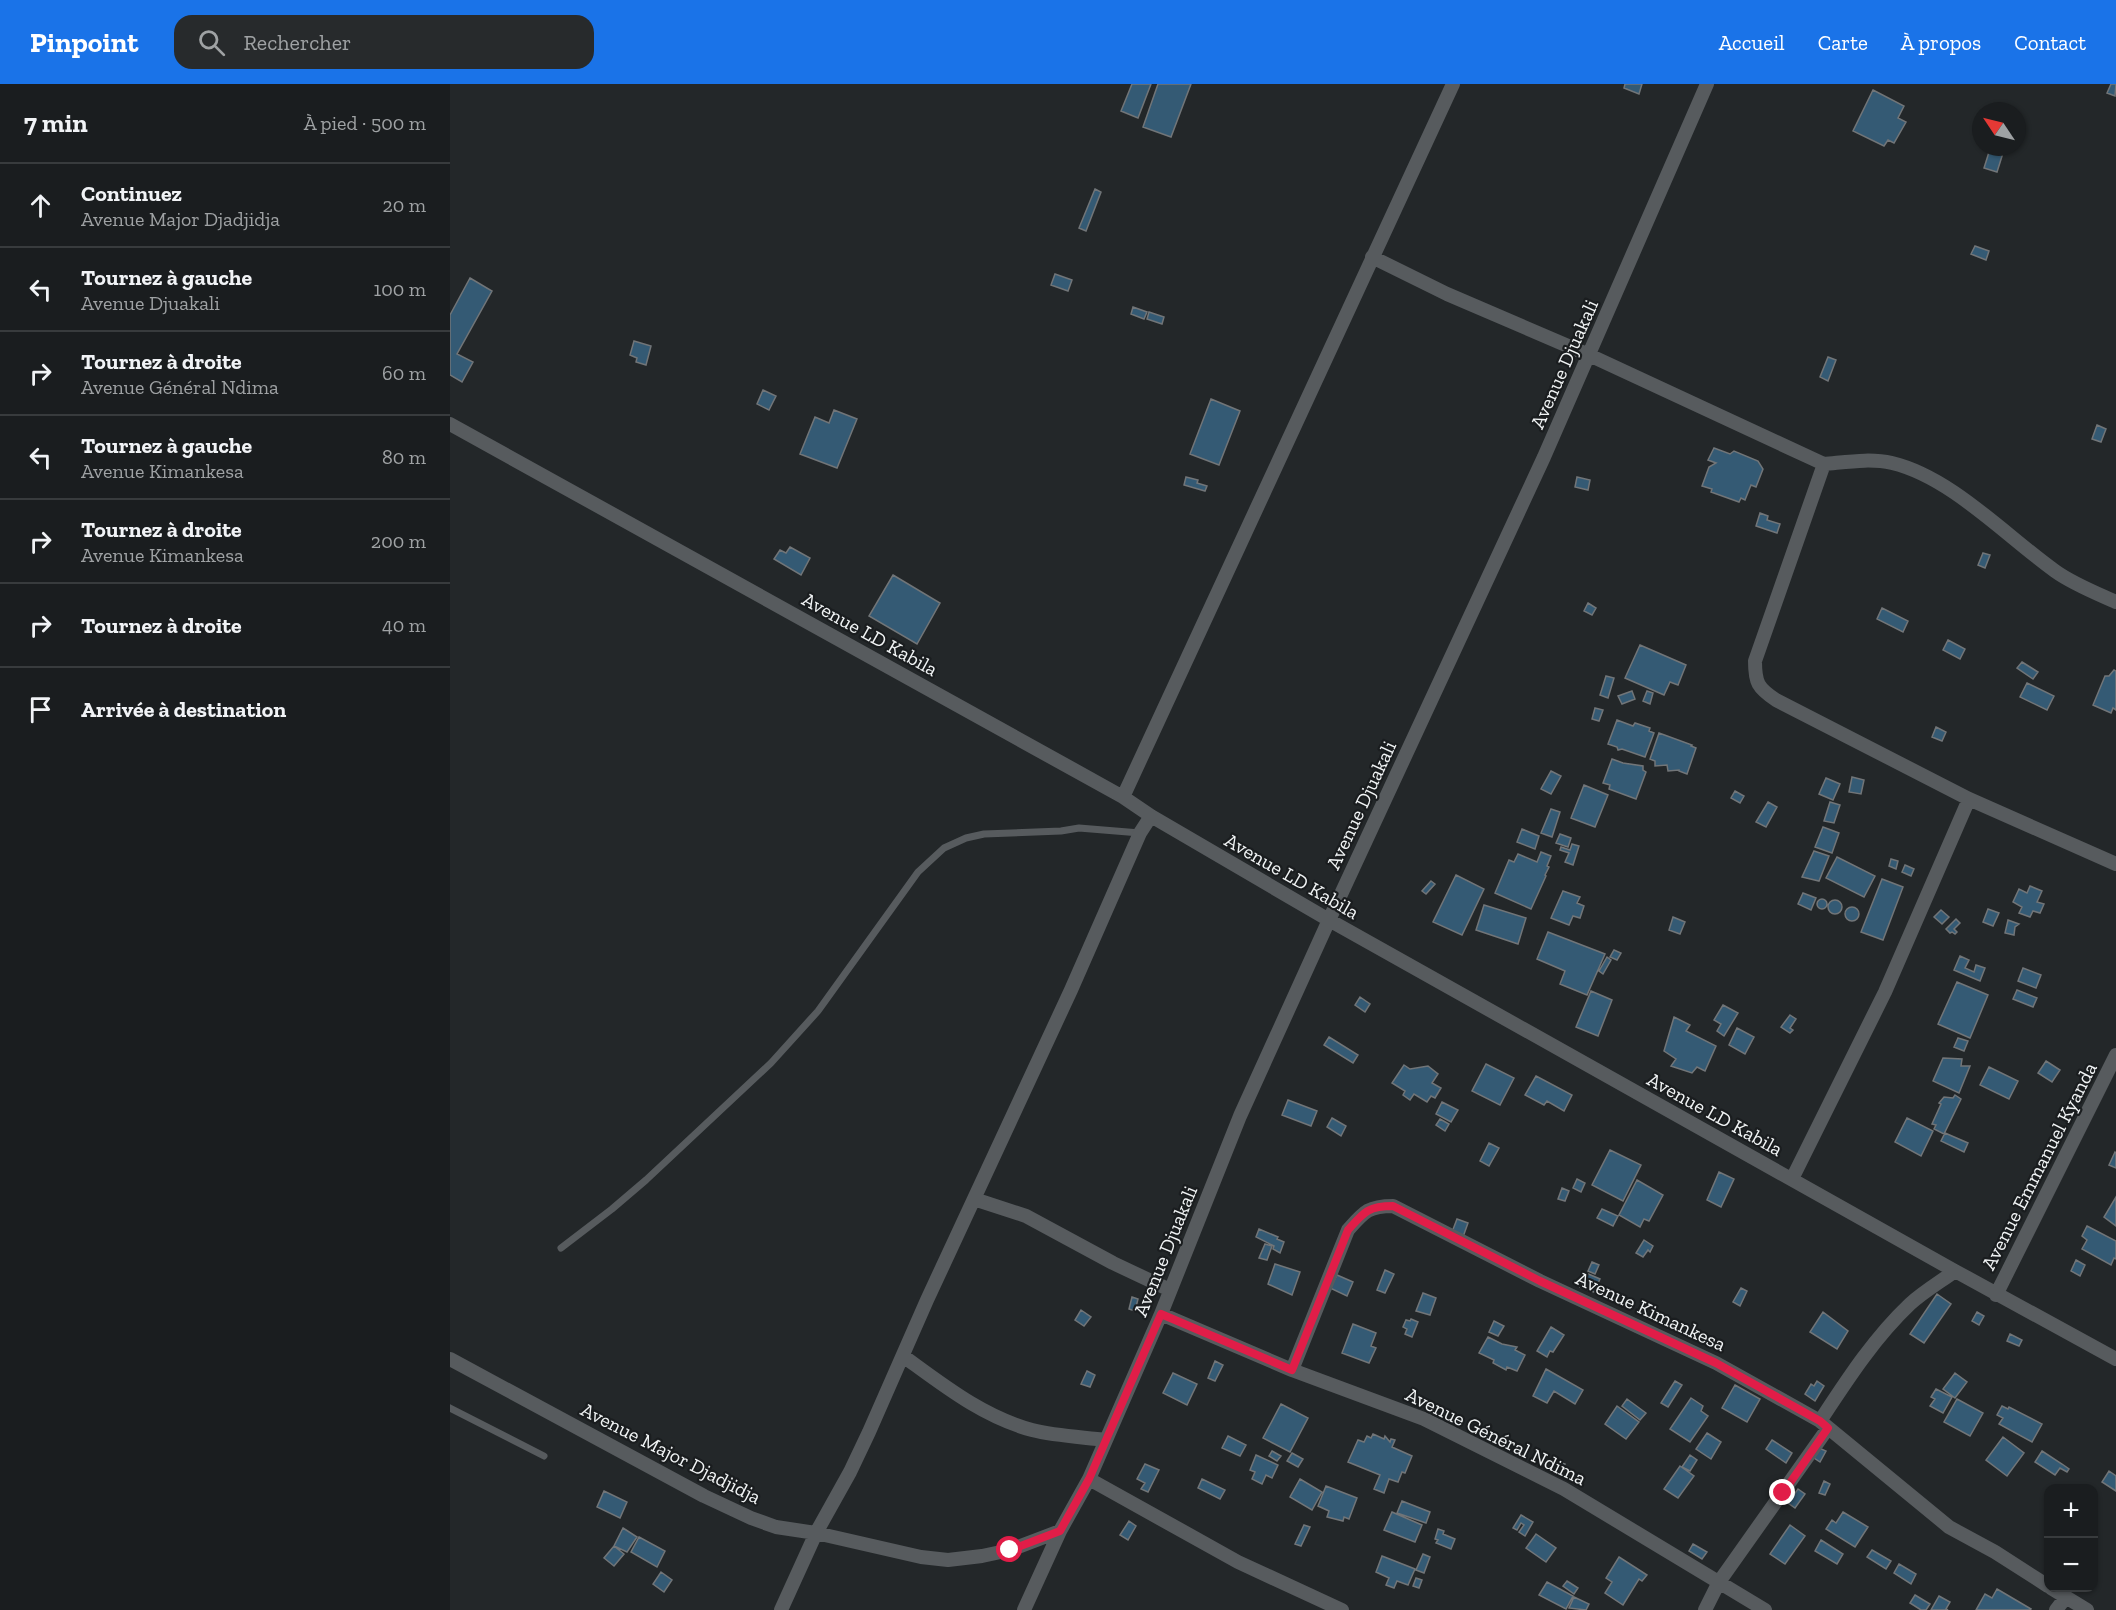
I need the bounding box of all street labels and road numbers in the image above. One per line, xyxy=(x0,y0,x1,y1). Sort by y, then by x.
street label: Avenue Djuakali xyxy=(1525,295,1603,432)
street label: Avenue LD Kabila xyxy=(798,587,942,681)
street label: Avenue Djuakali xyxy=(1321,737,1401,873)
street label: Avenue LD Kabila xyxy=(1221,828,1364,924)
street label: Avenue Emmanuel Kyanda xyxy=(1976,1058,2102,1274)
street label: Avenue LD Kabila xyxy=(1643,1067,1787,1161)
street label: Avenue Djuakali xyxy=(1128,1182,1202,1320)
street label: Avenue Kimankesa xyxy=(1572,1266,1730,1356)
street label: Avenue Général Ndima xyxy=(1402,1382,1590,1490)
street label: Avenue Major Djadjidja xyxy=(577,1397,765,1509)

